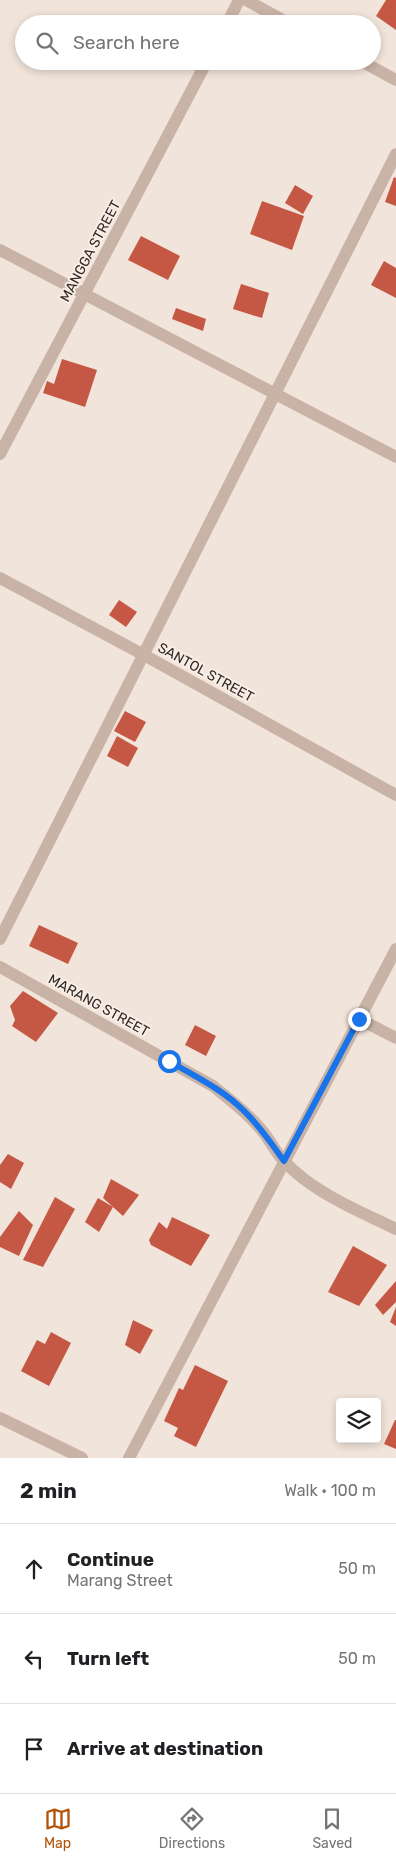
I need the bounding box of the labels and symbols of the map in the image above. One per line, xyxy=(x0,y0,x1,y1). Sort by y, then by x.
street label: MANGGA STREET xyxy=(57,198,124,305)
street label: SANTOL STREET xyxy=(155,639,257,706)
street label: MARANG STREET xyxy=(45,971,152,1040)
route end xyxy=(348,1008,371,1031)
route start xyxy=(158,1050,181,1073)

